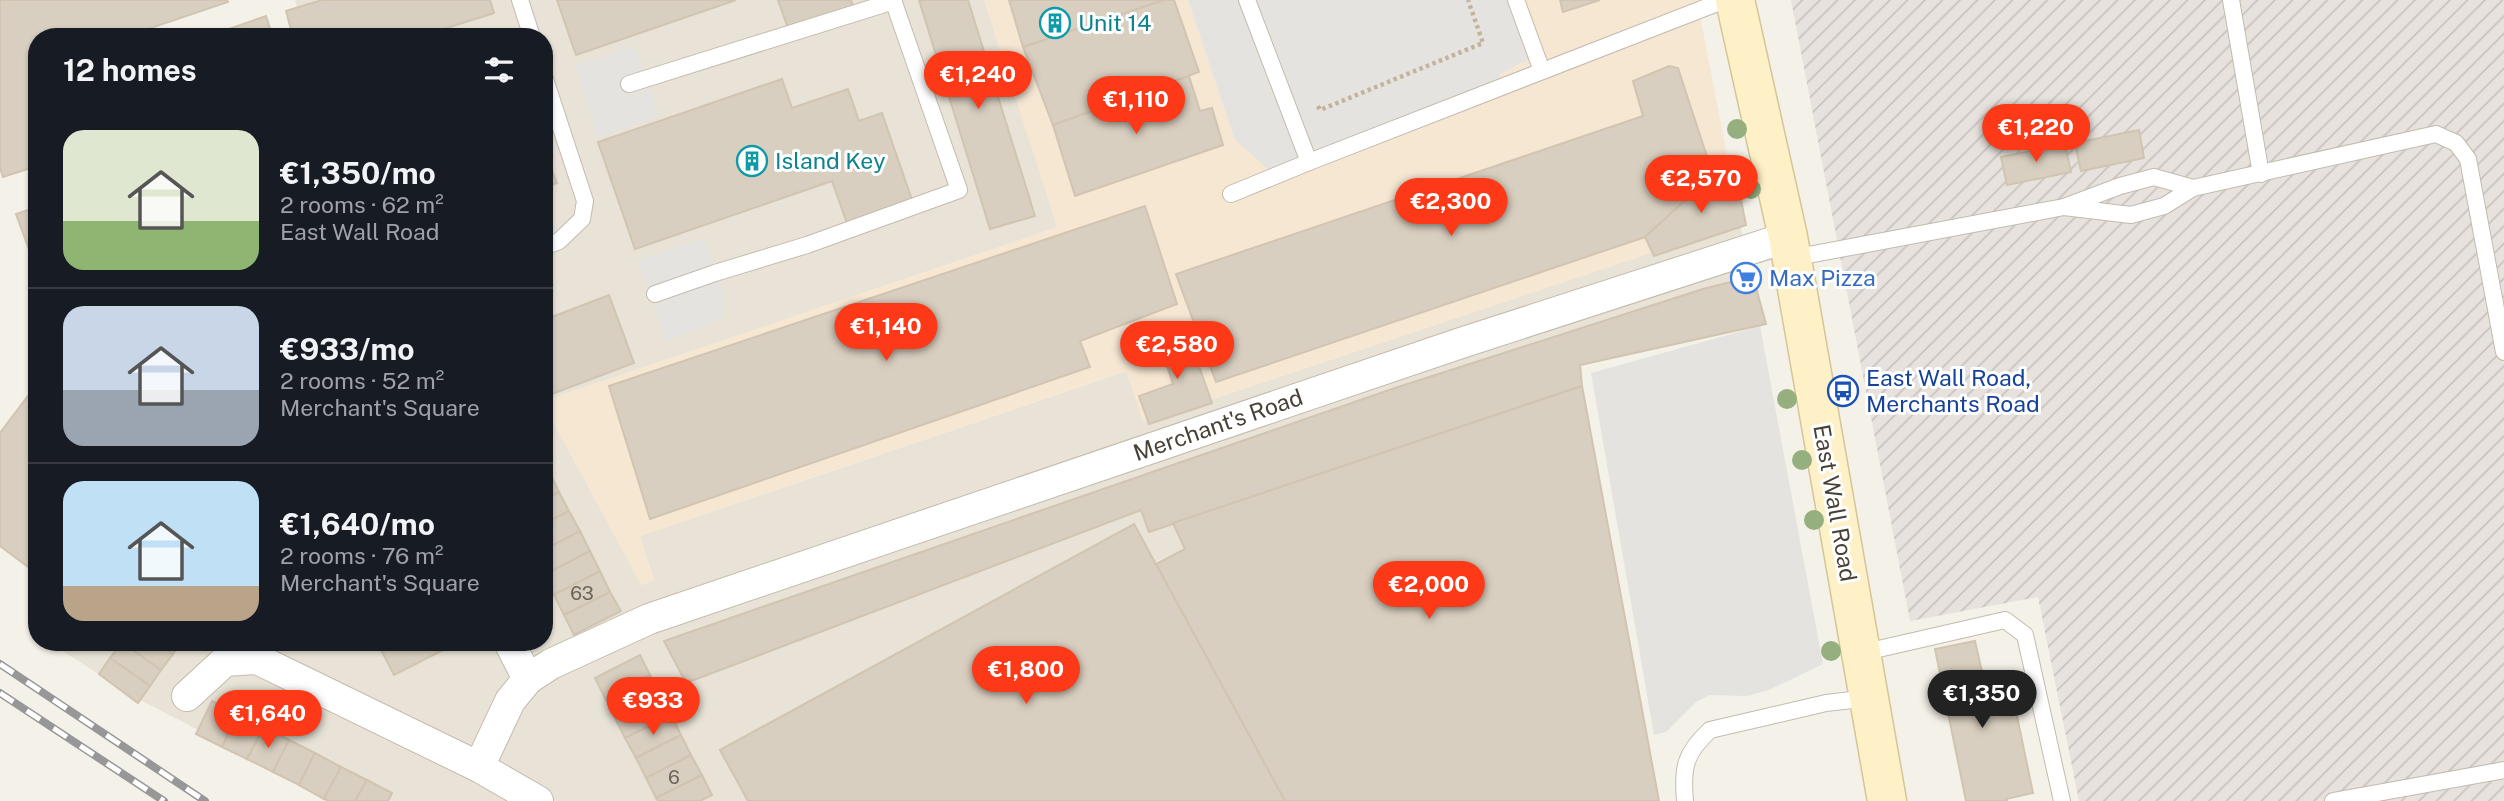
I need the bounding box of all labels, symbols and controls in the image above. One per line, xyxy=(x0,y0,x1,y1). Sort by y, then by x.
building icon: Unit 14 xyxy=(1038,6,1072,40)
place label: Unit 14 xyxy=(1078,9,1151,36)
icon: filters xyxy=(480,51,518,89)
text: 12 homes xyxy=(63,52,197,88)
pin: €1,240 xyxy=(921,52,1035,111)
text: €1,240 xyxy=(940,60,1016,87)
pin: €1,110 xyxy=(1079,76,1193,136)
text: €1,110 xyxy=(1103,85,1169,112)
pin: €1,220 xyxy=(1979,104,2093,164)
text: €1,220 xyxy=(1998,113,2074,140)
building icon: Island Key xyxy=(735,144,769,178)
place label: Island Key xyxy=(775,147,886,174)
text: €1,350/mo xyxy=(280,155,436,191)
pin: €2,570 xyxy=(1644,156,1758,215)
icon: home xyxy=(119,158,203,242)
text: €2,570 xyxy=(1661,164,1741,191)
pin: €2,300 xyxy=(1394,178,1508,238)
text: €2,300 xyxy=(1411,187,1491,214)
text: 2 rooms · 62 m² xyxy=(280,191,444,218)
text: East Wall Road xyxy=(280,218,439,245)
supermarket icon: Max Pizza xyxy=(1729,261,1763,295)
place label: Max Pizza xyxy=(1769,264,1876,291)
pin: €1,140 xyxy=(829,304,943,363)
text: €1,140 xyxy=(851,312,921,339)
pin: €2,580 xyxy=(1120,322,1234,381)
text: €2,580 xyxy=(1136,330,1218,357)
text: €933/mo xyxy=(280,331,415,367)
icon: home xyxy=(119,334,203,418)
place label: East Wall Road, Merchants Road xyxy=(1866,364,2040,417)
text: 2 rooms · 52 m² xyxy=(280,367,444,394)
bus stop icon: East Wall Road, Merchants Road xyxy=(1826,374,1860,408)
street label: Merchant's Road xyxy=(1130,383,1306,466)
text: Merchant's Square xyxy=(280,394,480,421)
street label: East Wall Road xyxy=(1808,422,1863,584)
text: €1,640/mo xyxy=(280,506,435,542)
icon: home xyxy=(119,509,203,593)
text: 2 rooms · 76 m² xyxy=(280,542,443,569)
pin: €2,000 xyxy=(1372,562,1486,621)
text: Merchant's Square xyxy=(280,569,480,596)
text: €2,000 xyxy=(1389,570,1469,597)
house number: 63 xyxy=(570,582,594,604)
pin: €1,800 xyxy=(969,646,1083,706)
text: €1,800 xyxy=(988,655,1064,682)
pin: €1,350 xyxy=(1925,670,2039,730)
pin: €933 xyxy=(612,678,694,737)
text: €1,350 xyxy=(1944,679,2020,706)
text: €933 xyxy=(623,686,683,713)
pin: €1,640 xyxy=(211,690,325,750)
text: €1,640 xyxy=(230,699,306,726)
house number: 6 xyxy=(668,766,680,788)

